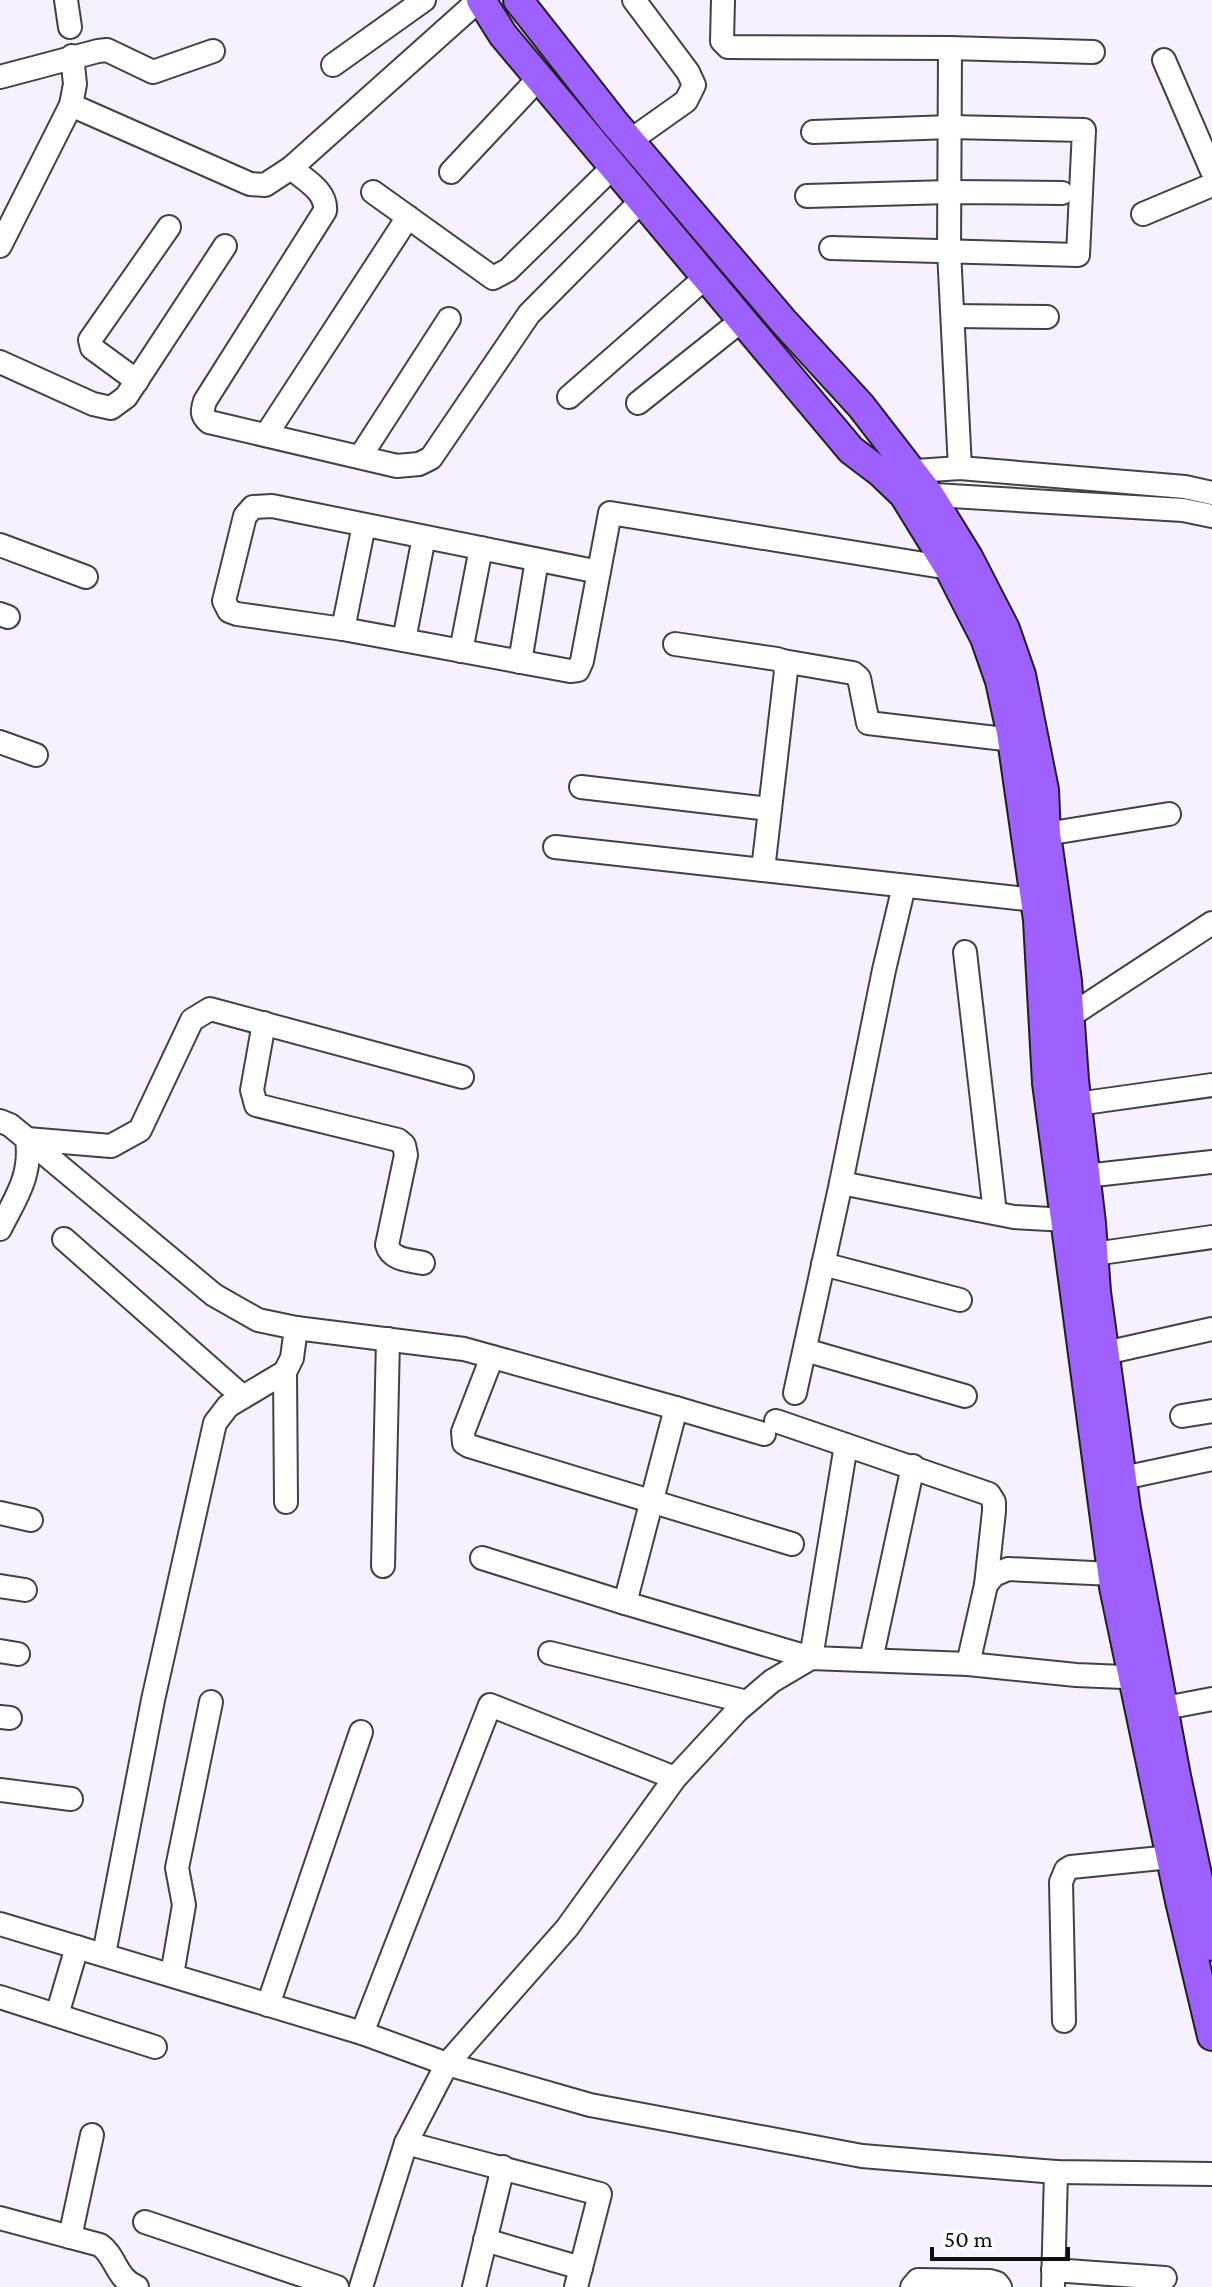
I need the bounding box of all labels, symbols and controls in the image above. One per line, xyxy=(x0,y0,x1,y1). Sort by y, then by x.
scale bar xyxy=(932,2211,1068,2261)
text: 50 m xyxy=(944,2225,993,2252)

